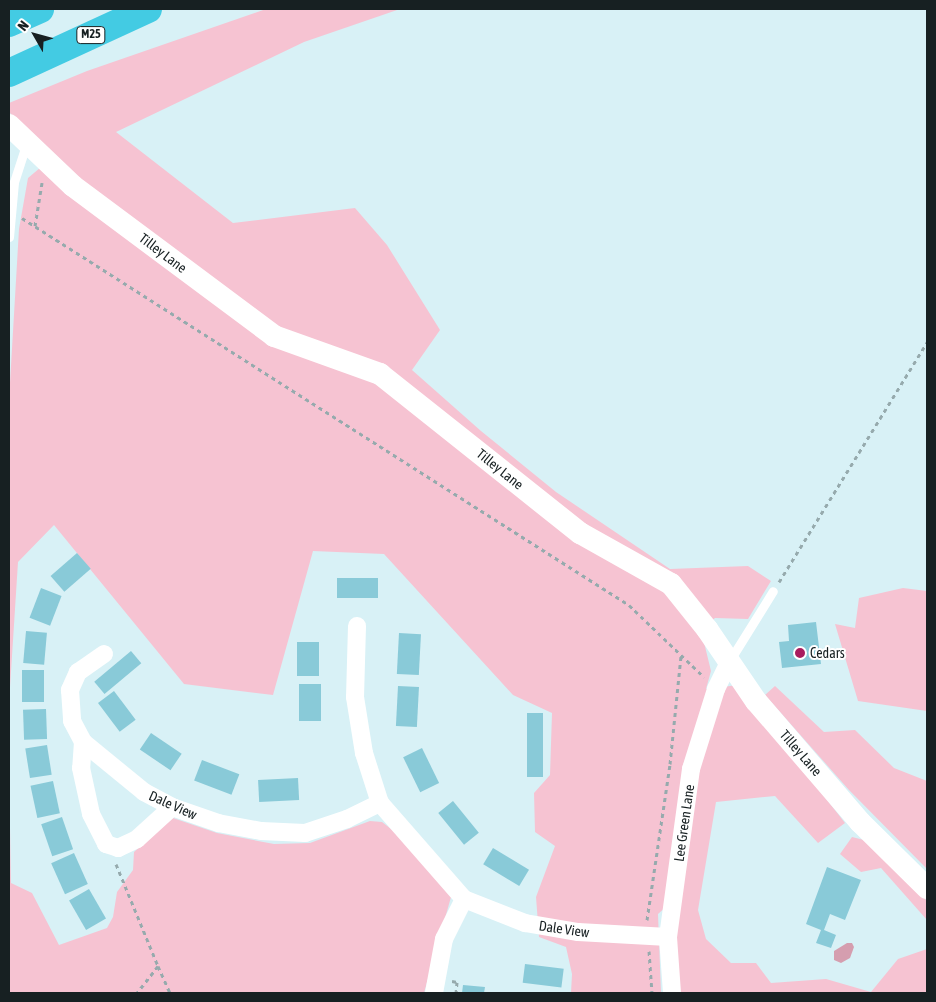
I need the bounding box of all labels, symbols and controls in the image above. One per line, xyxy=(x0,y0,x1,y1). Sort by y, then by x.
north arrow xyxy=(10,10,60,60)
text: N xyxy=(14,18,32,34)
road number: M25 xyxy=(76,26,106,44)
street label: Tilley Lane xyxy=(136,230,190,276)
street label: Tilley Lane xyxy=(473,445,527,493)
place label: Cedars xyxy=(810,645,845,661)
marker: Cedars xyxy=(794,647,806,659)
street label: Tilley Lane xyxy=(777,727,825,779)
street label: Lee Green Lane xyxy=(670,783,698,863)
street label: Dale View xyxy=(146,787,200,823)
street label: Dale View xyxy=(538,917,590,941)

